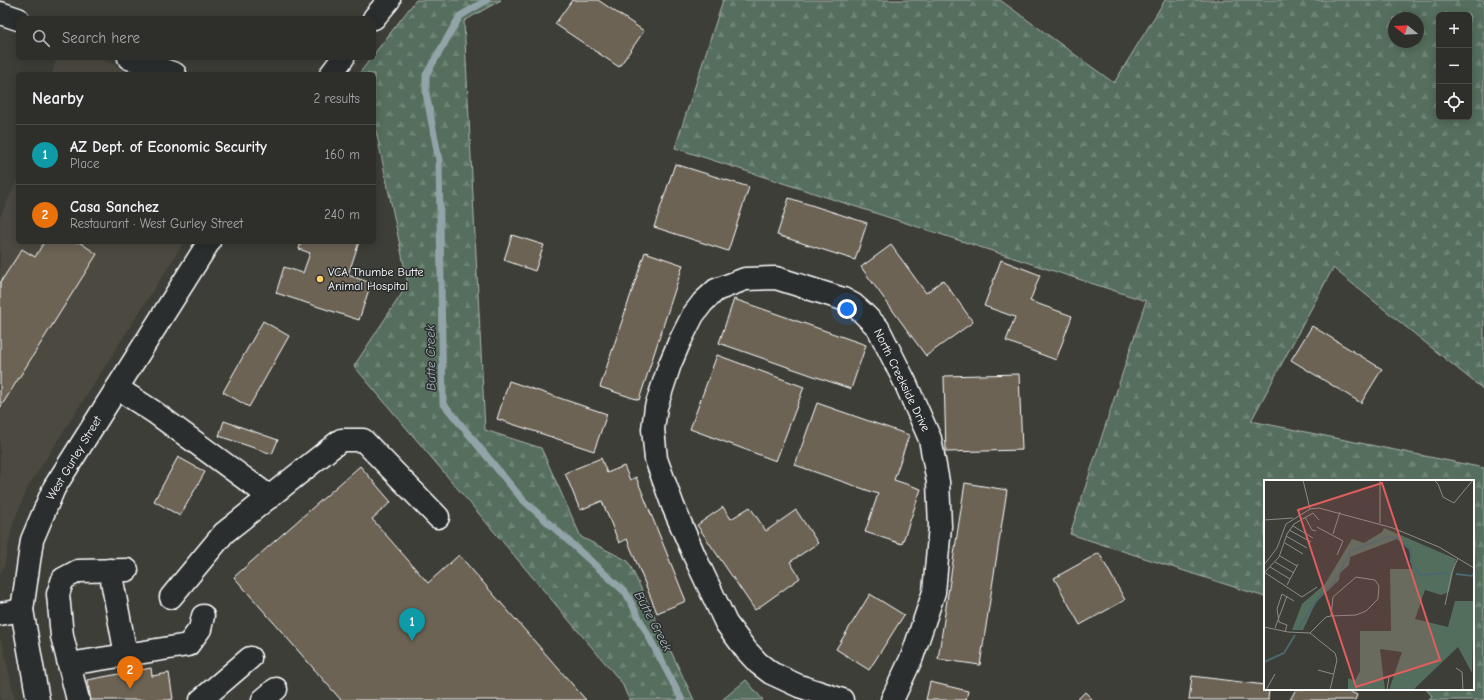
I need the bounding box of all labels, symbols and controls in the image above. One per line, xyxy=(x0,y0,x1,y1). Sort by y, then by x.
north arrow xyxy=(1388,12,1424,48)
map controls xyxy=(1436,12,1472,120)
button: + xyxy=(1436,12,1472,48)
search box xyxy=(16,16,376,60)
icon: search xyxy=(30,27,52,49)
text: Search here xyxy=(62,29,140,47)
button: − xyxy=(1436,48,1472,84)
button: locate xyxy=(1436,84,1472,120)
text: Nearby xyxy=(32,89,83,108)
text: 2 results xyxy=(313,91,360,106)
text: AZ Dept. of Economic Security xyxy=(70,138,267,156)
text: 1 xyxy=(42,147,48,162)
text: 160 m xyxy=(325,147,360,162)
text: Place xyxy=(70,156,100,171)
text: Casa Sanchez xyxy=(70,198,159,216)
text: 2 xyxy=(42,207,48,222)
text: 240 m xyxy=(324,207,360,222)
text: Restaurant · West Gurley Street xyxy=(70,216,243,231)
place label: VCA Thumbe Butte Animal Hospital xyxy=(328,265,424,293)
marker: VCA Thumbe Butte Animal Hospital xyxy=(315,274,325,284)
your location xyxy=(837,299,857,319)
water label: Butte Creek xyxy=(422,324,439,391)
street label: North Creekside Drive xyxy=(871,326,933,434)
street label: West Gurley Street xyxy=(43,413,105,503)
inset map xyxy=(1264,480,1474,690)
water label: Butte Creek xyxy=(631,589,676,654)
pin: 1 xyxy=(399,608,425,641)
pin: 2 xyxy=(117,656,143,689)

